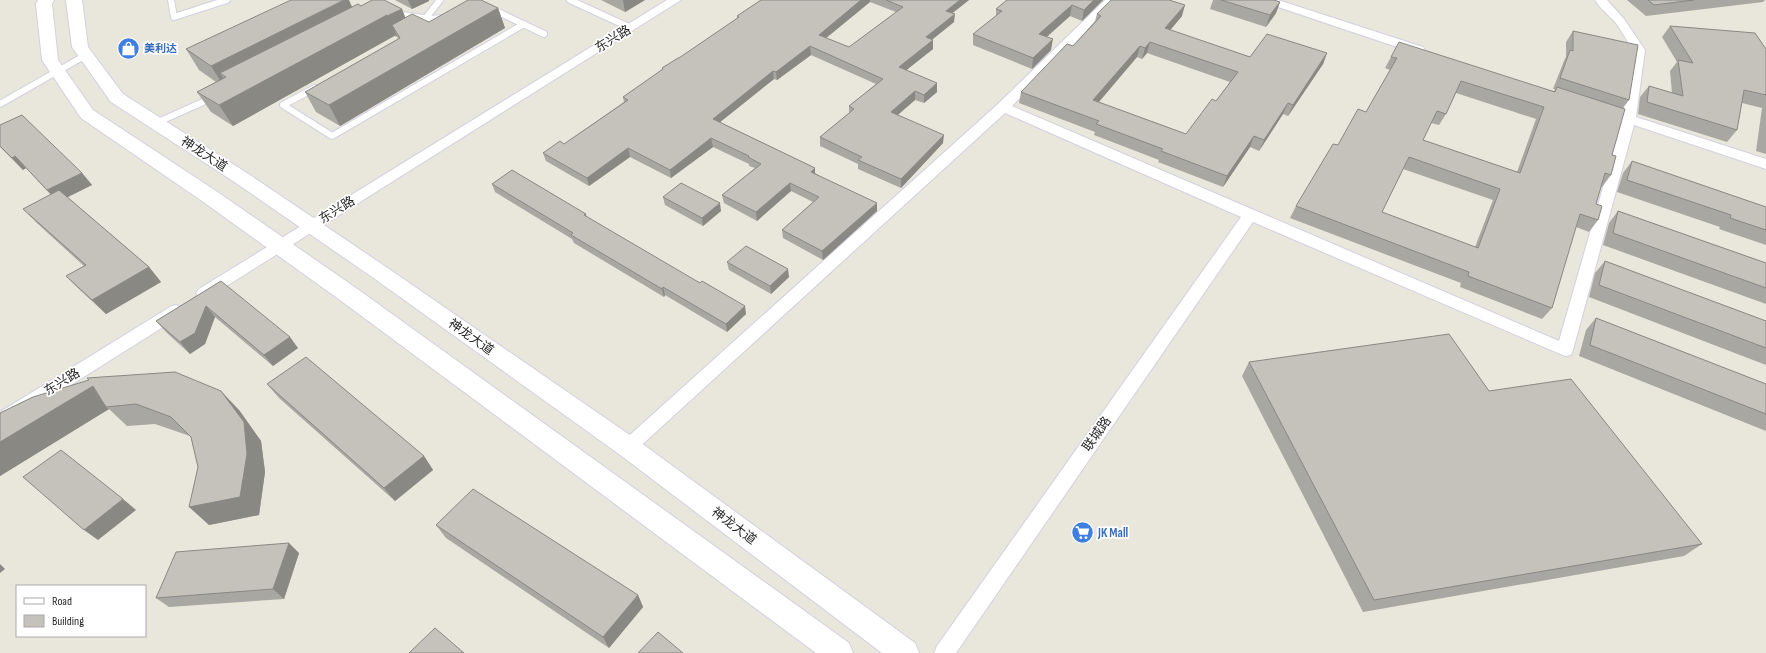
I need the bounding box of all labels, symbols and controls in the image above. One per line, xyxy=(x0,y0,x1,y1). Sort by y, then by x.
street label: 东兴路 xyxy=(592,22,634,56)
shop icon: 美利达 xyxy=(115,35,141,61)
place label: 美利达 xyxy=(144,42,177,55)
street label: 神龙大道 xyxy=(178,133,230,175)
street label: 东兴路 xyxy=(316,193,358,227)
street label: 神龙大道 xyxy=(445,316,497,358)
street label: 东兴路 xyxy=(41,365,83,399)
street label: 联城路 xyxy=(1079,413,1115,455)
street label: 神龙大道 xyxy=(708,504,760,548)
supermarket icon: JK Mall xyxy=(1069,520,1095,546)
place label: JK Mall xyxy=(1097,525,1129,541)
legend xyxy=(16,585,146,637)
text: Road xyxy=(52,594,72,609)
text: Building xyxy=(52,614,84,629)

